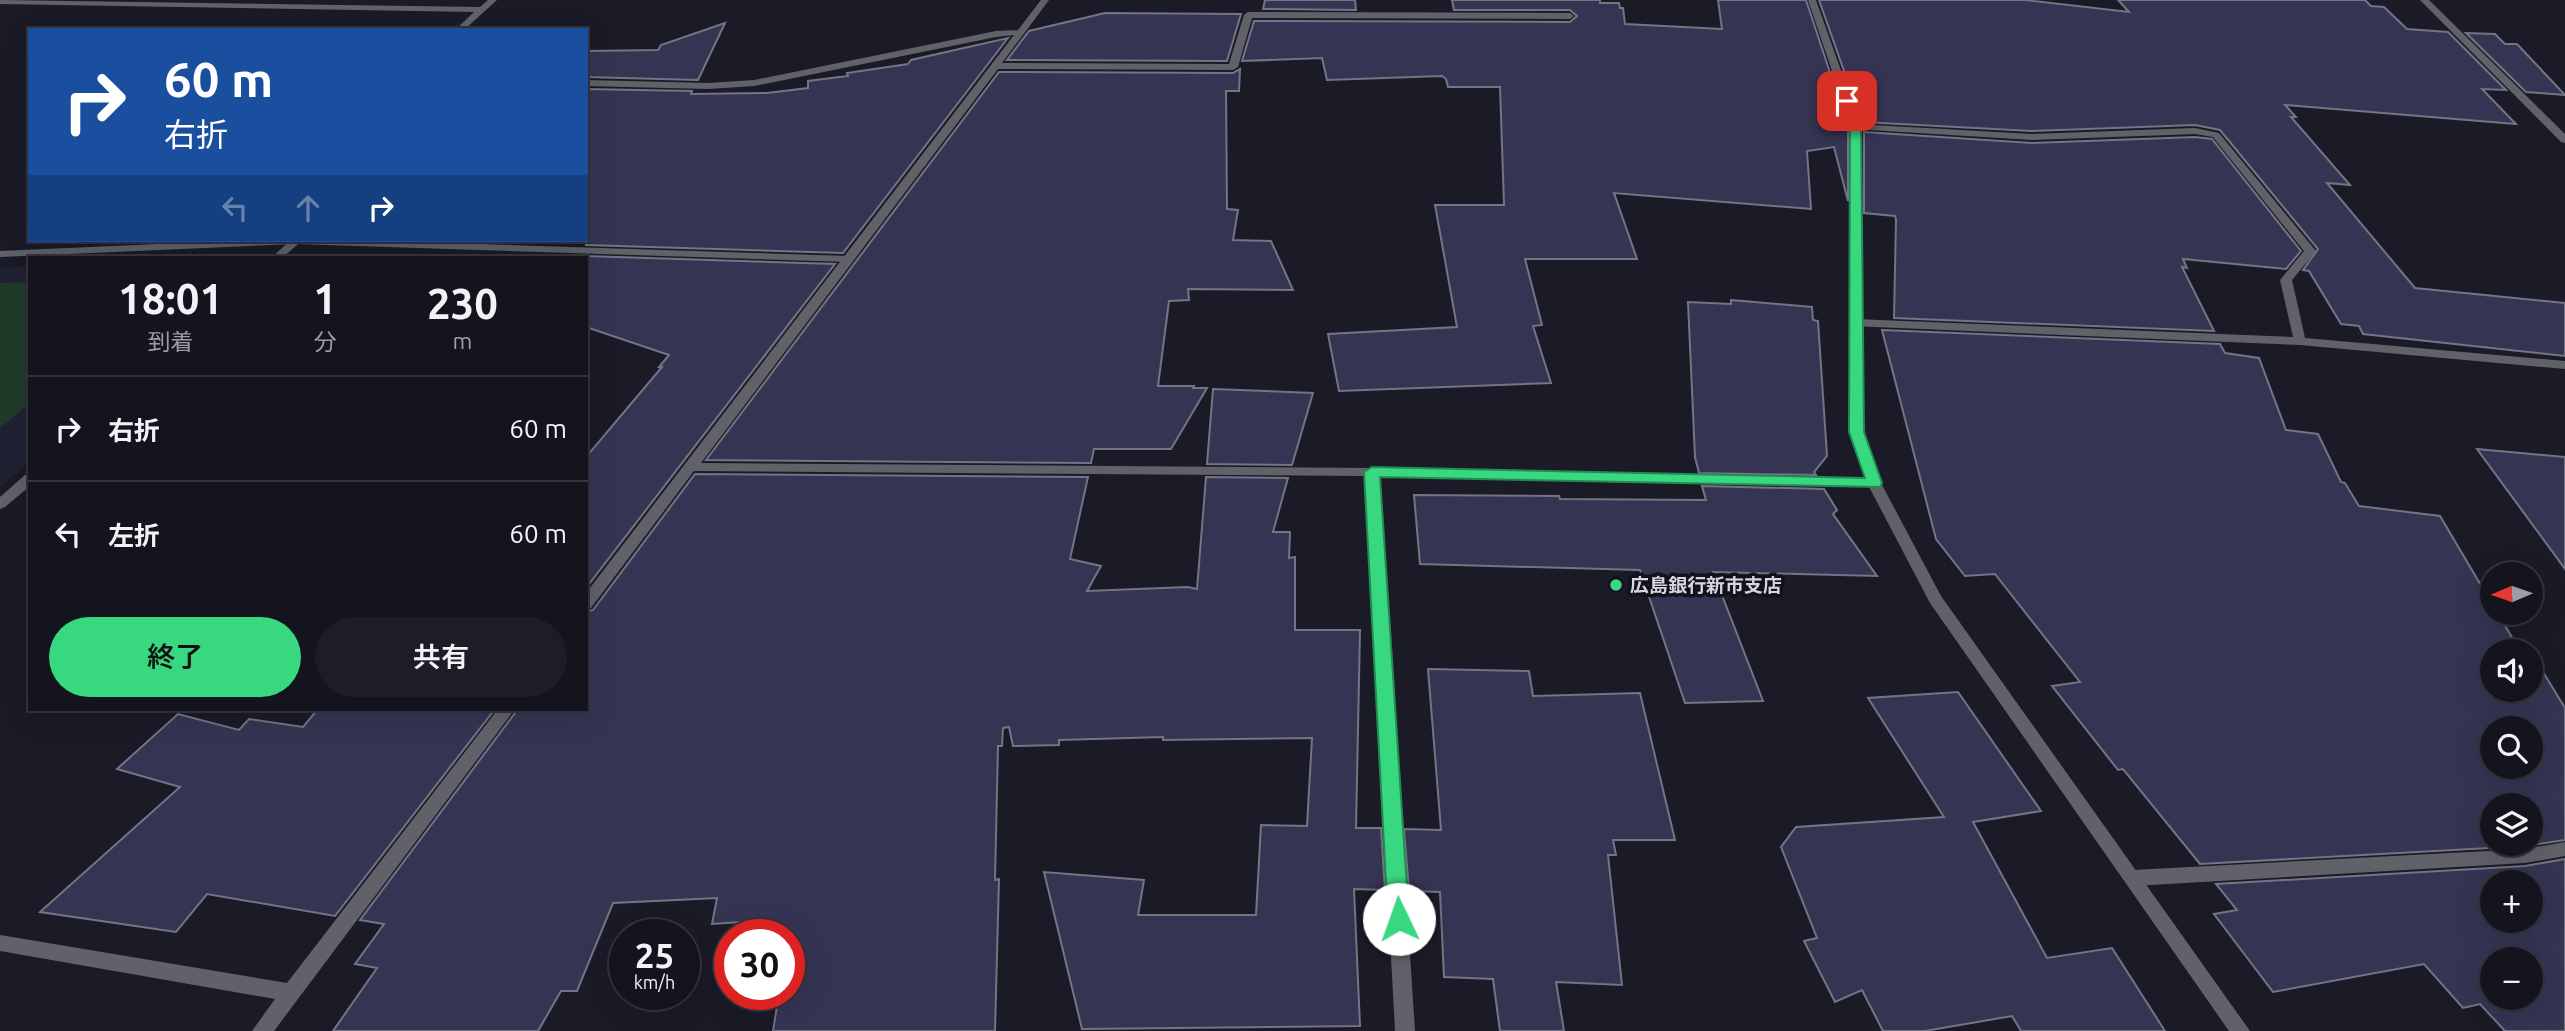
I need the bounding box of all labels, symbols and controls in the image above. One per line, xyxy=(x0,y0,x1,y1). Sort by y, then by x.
text: 60 m xyxy=(164,51,273,106)
icon: right xyxy=(49,56,140,147)
pin xyxy=(1817,71,1877,131)
icon: arrive xyxy=(1828,82,1866,120)
text: 右折 xyxy=(164,116,228,152)
icon: left xyxy=(216,189,254,227)
icon: ahead xyxy=(289,189,327,227)
icon: right xyxy=(362,189,400,227)
text: 18:01 xyxy=(118,275,223,322)
text: 1 xyxy=(313,275,337,322)
text: 230 xyxy=(427,280,498,327)
text: m xyxy=(453,328,472,353)
text: 到着 xyxy=(148,329,194,354)
text: 分 xyxy=(314,329,337,354)
icon: right xyxy=(49,410,87,448)
text: 60 m xyxy=(509,414,567,443)
text: 右折 xyxy=(108,416,160,445)
icon: left xyxy=(49,515,87,553)
text: 60 m xyxy=(509,519,567,548)
text: 左折 xyxy=(108,521,160,550)
north arrow xyxy=(2480,562,2543,625)
map controls xyxy=(2480,562,2543,1010)
place label: 広島銀行新市支店 xyxy=(1630,574,1782,596)
marker: 広島銀行新市支店 xyxy=(1608,577,1624,593)
button: 終了 xyxy=(49,617,301,697)
button: 共有 xyxy=(315,617,567,697)
button: sound xyxy=(2480,639,2543,702)
button: search xyxy=(2480,716,2543,779)
button: layers xyxy=(2480,793,2543,856)
button: + xyxy=(2480,870,2543,933)
position arrow xyxy=(1362,882,1436,956)
speed limit sign: 30 xyxy=(714,919,805,1010)
text: 25 xyxy=(635,935,674,975)
button: − xyxy=(2480,947,2543,1010)
text: km/h xyxy=(634,972,675,992)

